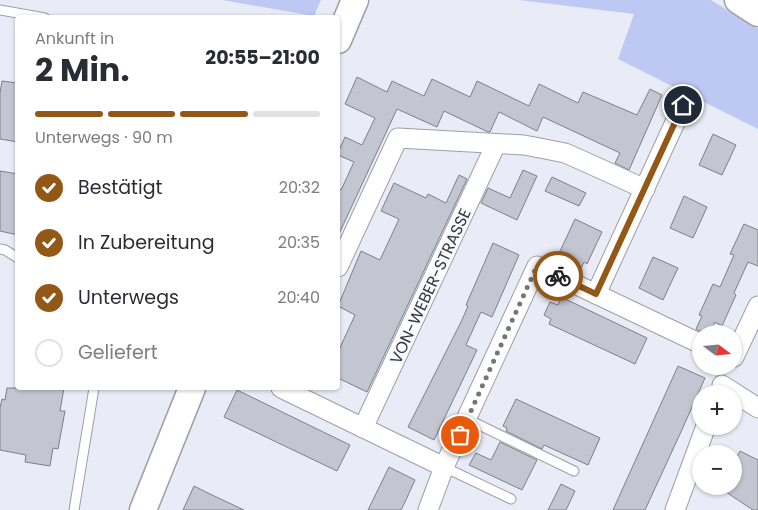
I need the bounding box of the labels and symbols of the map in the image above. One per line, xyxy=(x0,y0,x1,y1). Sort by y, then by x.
pin xyxy=(662,84,704,126)
street label: VON-WEBER-STRASSE xyxy=(384,205,477,368)
courier xyxy=(533,251,583,301)
north arrow xyxy=(692,325,742,375)
pin xyxy=(439,414,481,456)

